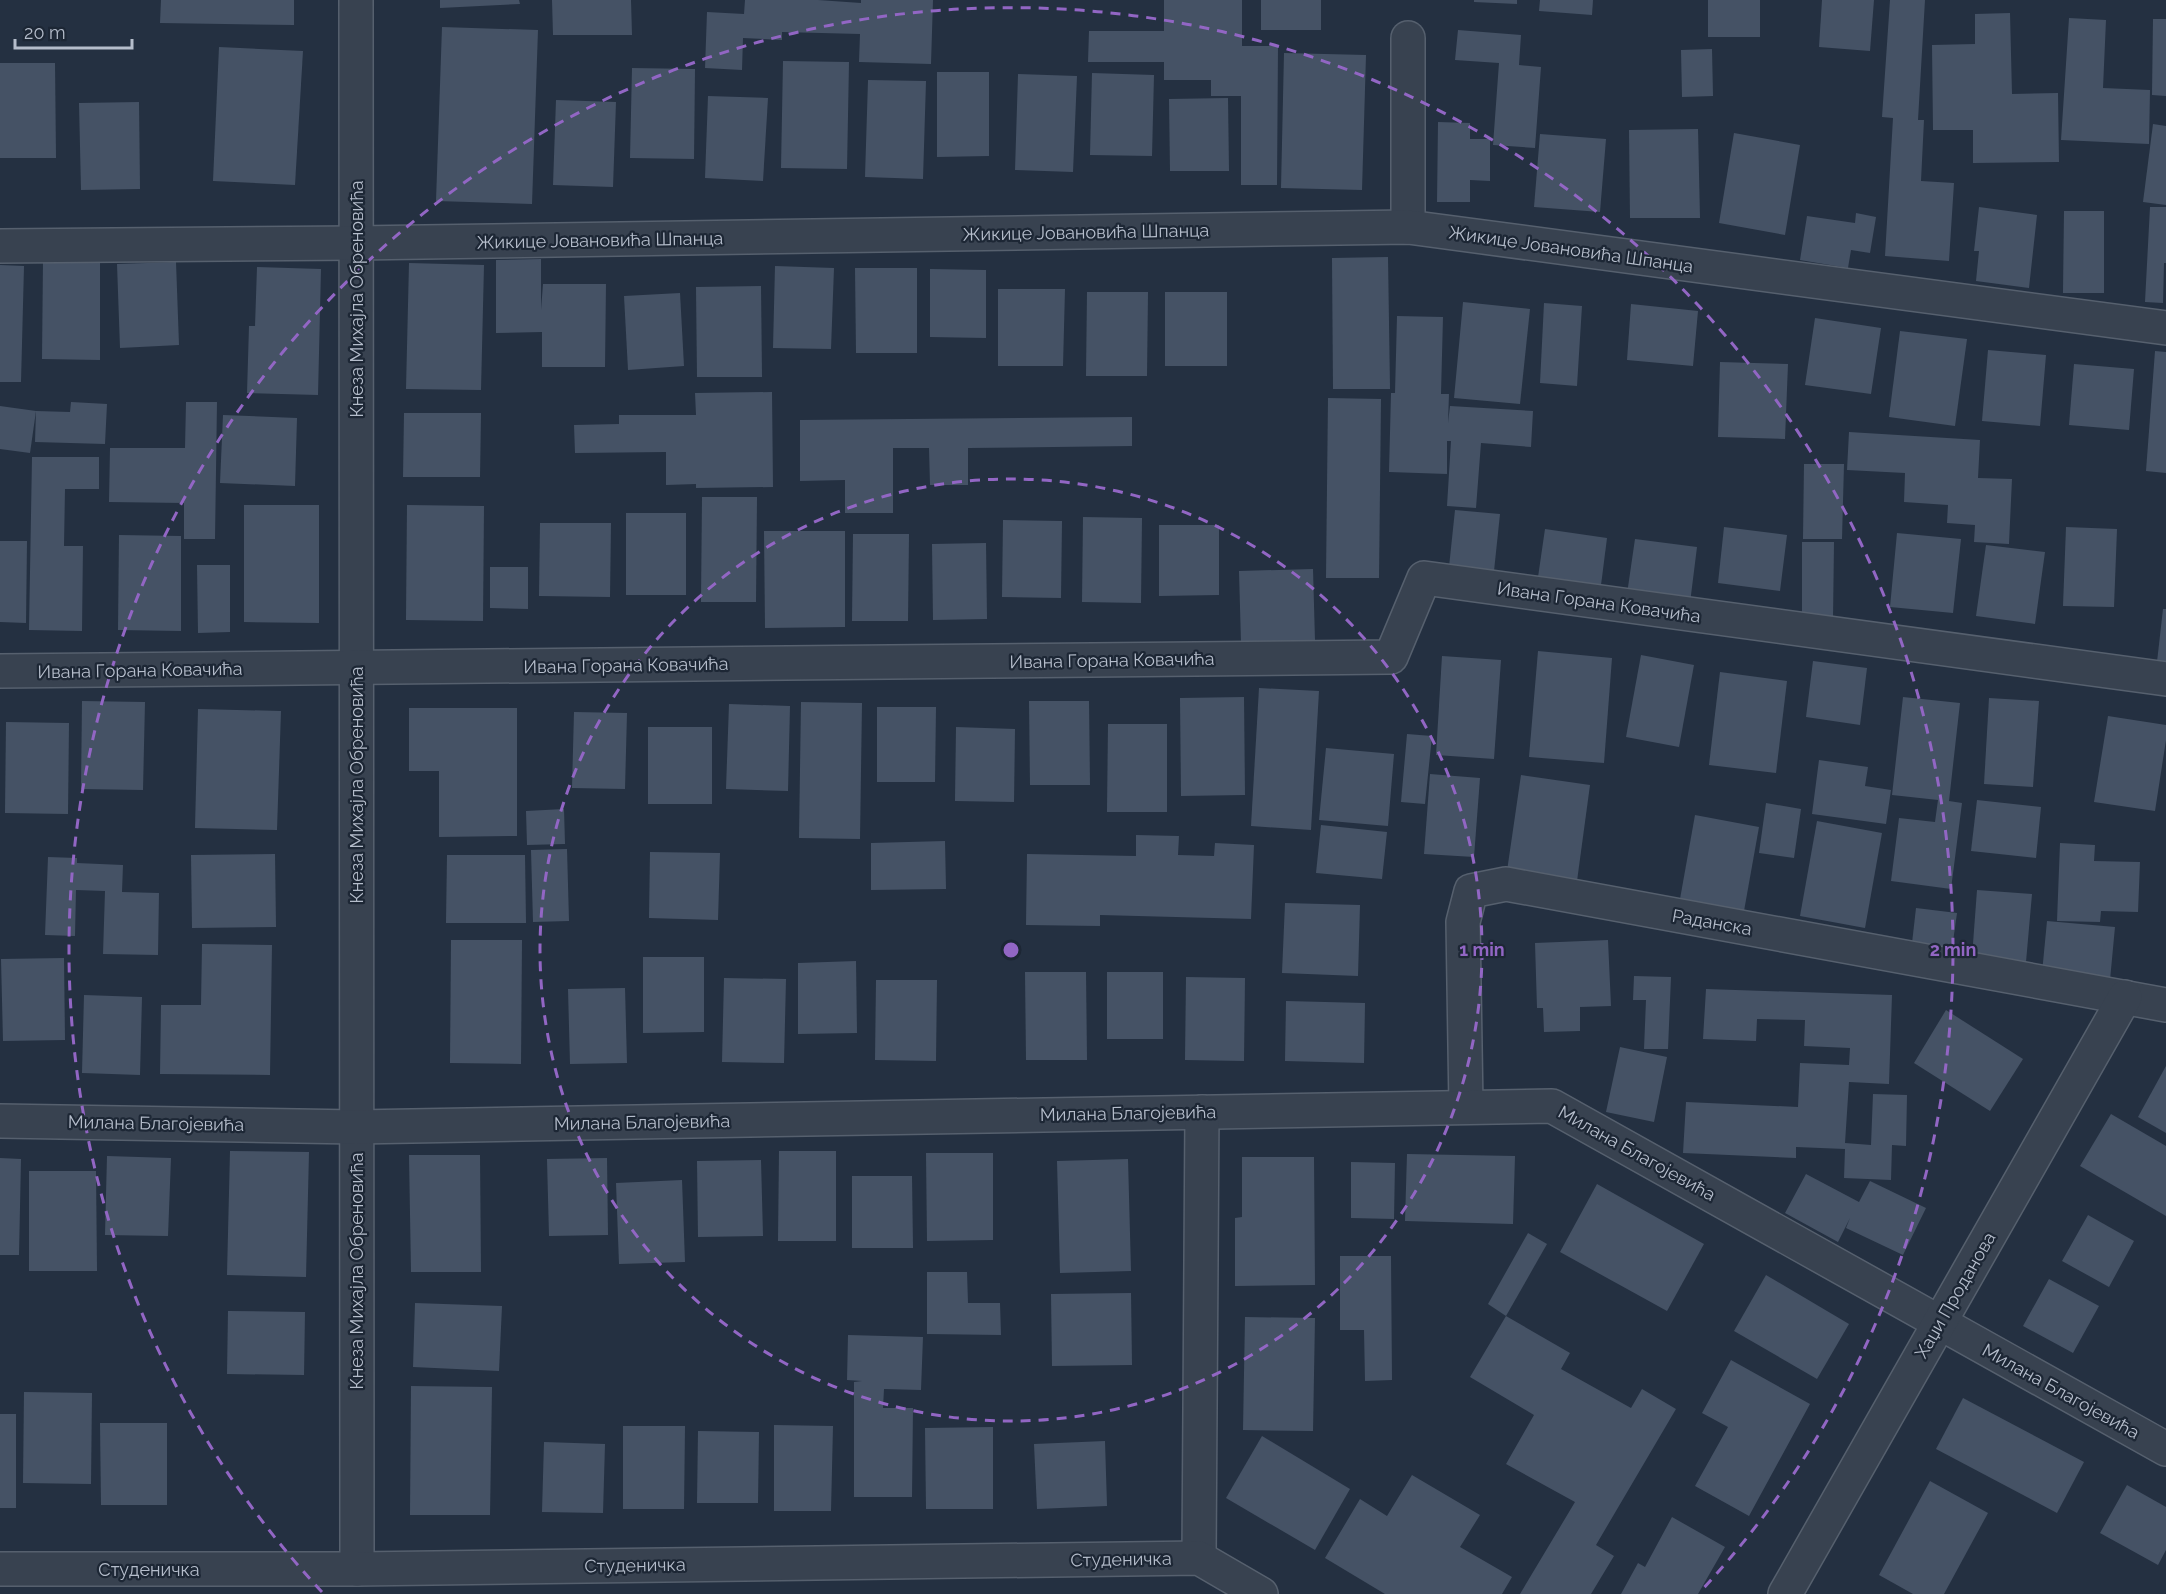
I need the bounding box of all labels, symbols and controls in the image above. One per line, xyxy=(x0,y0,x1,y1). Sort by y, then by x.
scale bar xyxy=(15,12,132,50)
text: 20 m xyxy=(24,22,66,43)
street label: Кнеза Михајла Обреновића xyxy=(346,180,367,418)
street label: Жикице Јовановића Шпанца xyxy=(963,219,1209,245)
street label: Жикице Јовановића Шпанца xyxy=(1447,221,1695,277)
street label: Жикице Јовановића Шпанца xyxy=(477,227,723,253)
street label: Ивана Горана Ковачића xyxy=(1496,577,1702,627)
street label: Ивана Горана Ковачића xyxy=(1009,648,1215,672)
street label: Ивана Горана Ковачића xyxy=(523,653,729,677)
street label: Ивана Горана Ковачића xyxy=(37,658,243,682)
street label: Кнеза Михајла Обреновића xyxy=(346,666,367,904)
street label: Раданска xyxy=(1670,905,1754,939)
text: 1 min xyxy=(1459,939,1505,960)
text: 2 min xyxy=(1930,939,1976,960)
centre of rings xyxy=(1001,940,1021,960)
street label: Милана Благојевића xyxy=(1040,1101,1216,1125)
street label: Милана Благојевића xyxy=(1555,1101,1719,1205)
street label: Милана Благојевића xyxy=(554,1110,730,1134)
street label: Милана Благојевића xyxy=(68,1111,244,1135)
street label: Кнеза Михајла Обреновића xyxy=(346,1152,367,1390)
street label: Хаџи Проданова xyxy=(1910,1228,2000,1362)
street label: Милана Благојевића xyxy=(1979,1339,2143,1443)
street label: Студеничка xyxy=(1070,1548,1172,1570)
street label: Студеничка xyxy=(584,1554,686,1576)
street label: Студеничка xyxy=(98,1559,200,1580)

